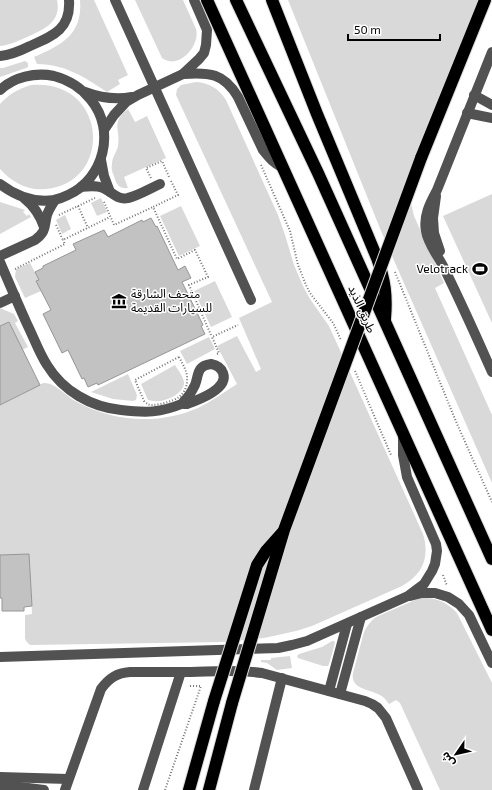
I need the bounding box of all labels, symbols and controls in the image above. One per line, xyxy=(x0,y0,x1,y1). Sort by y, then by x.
scale bar xyxy=(348,16,440,42)
text: 50 m xyxy=(354,22,381,36)
sports icon: Velotrack xyxy=(471,260,489,278)
place label: Velotrack xyxy=(416,261,468,275)
street label: طريق الذيد xyxy=(344,283,380,335)
place label: متحف الشارقة للسيارات القديمة xyxy=(131,286,212,315)
museum icon: متحف الشارقة للسيارات القديمة xyxy=(110,292,128,310)
north arrow xyxy=(436,734,476,774)
text: ش xyxy=(438,749,458,770)

